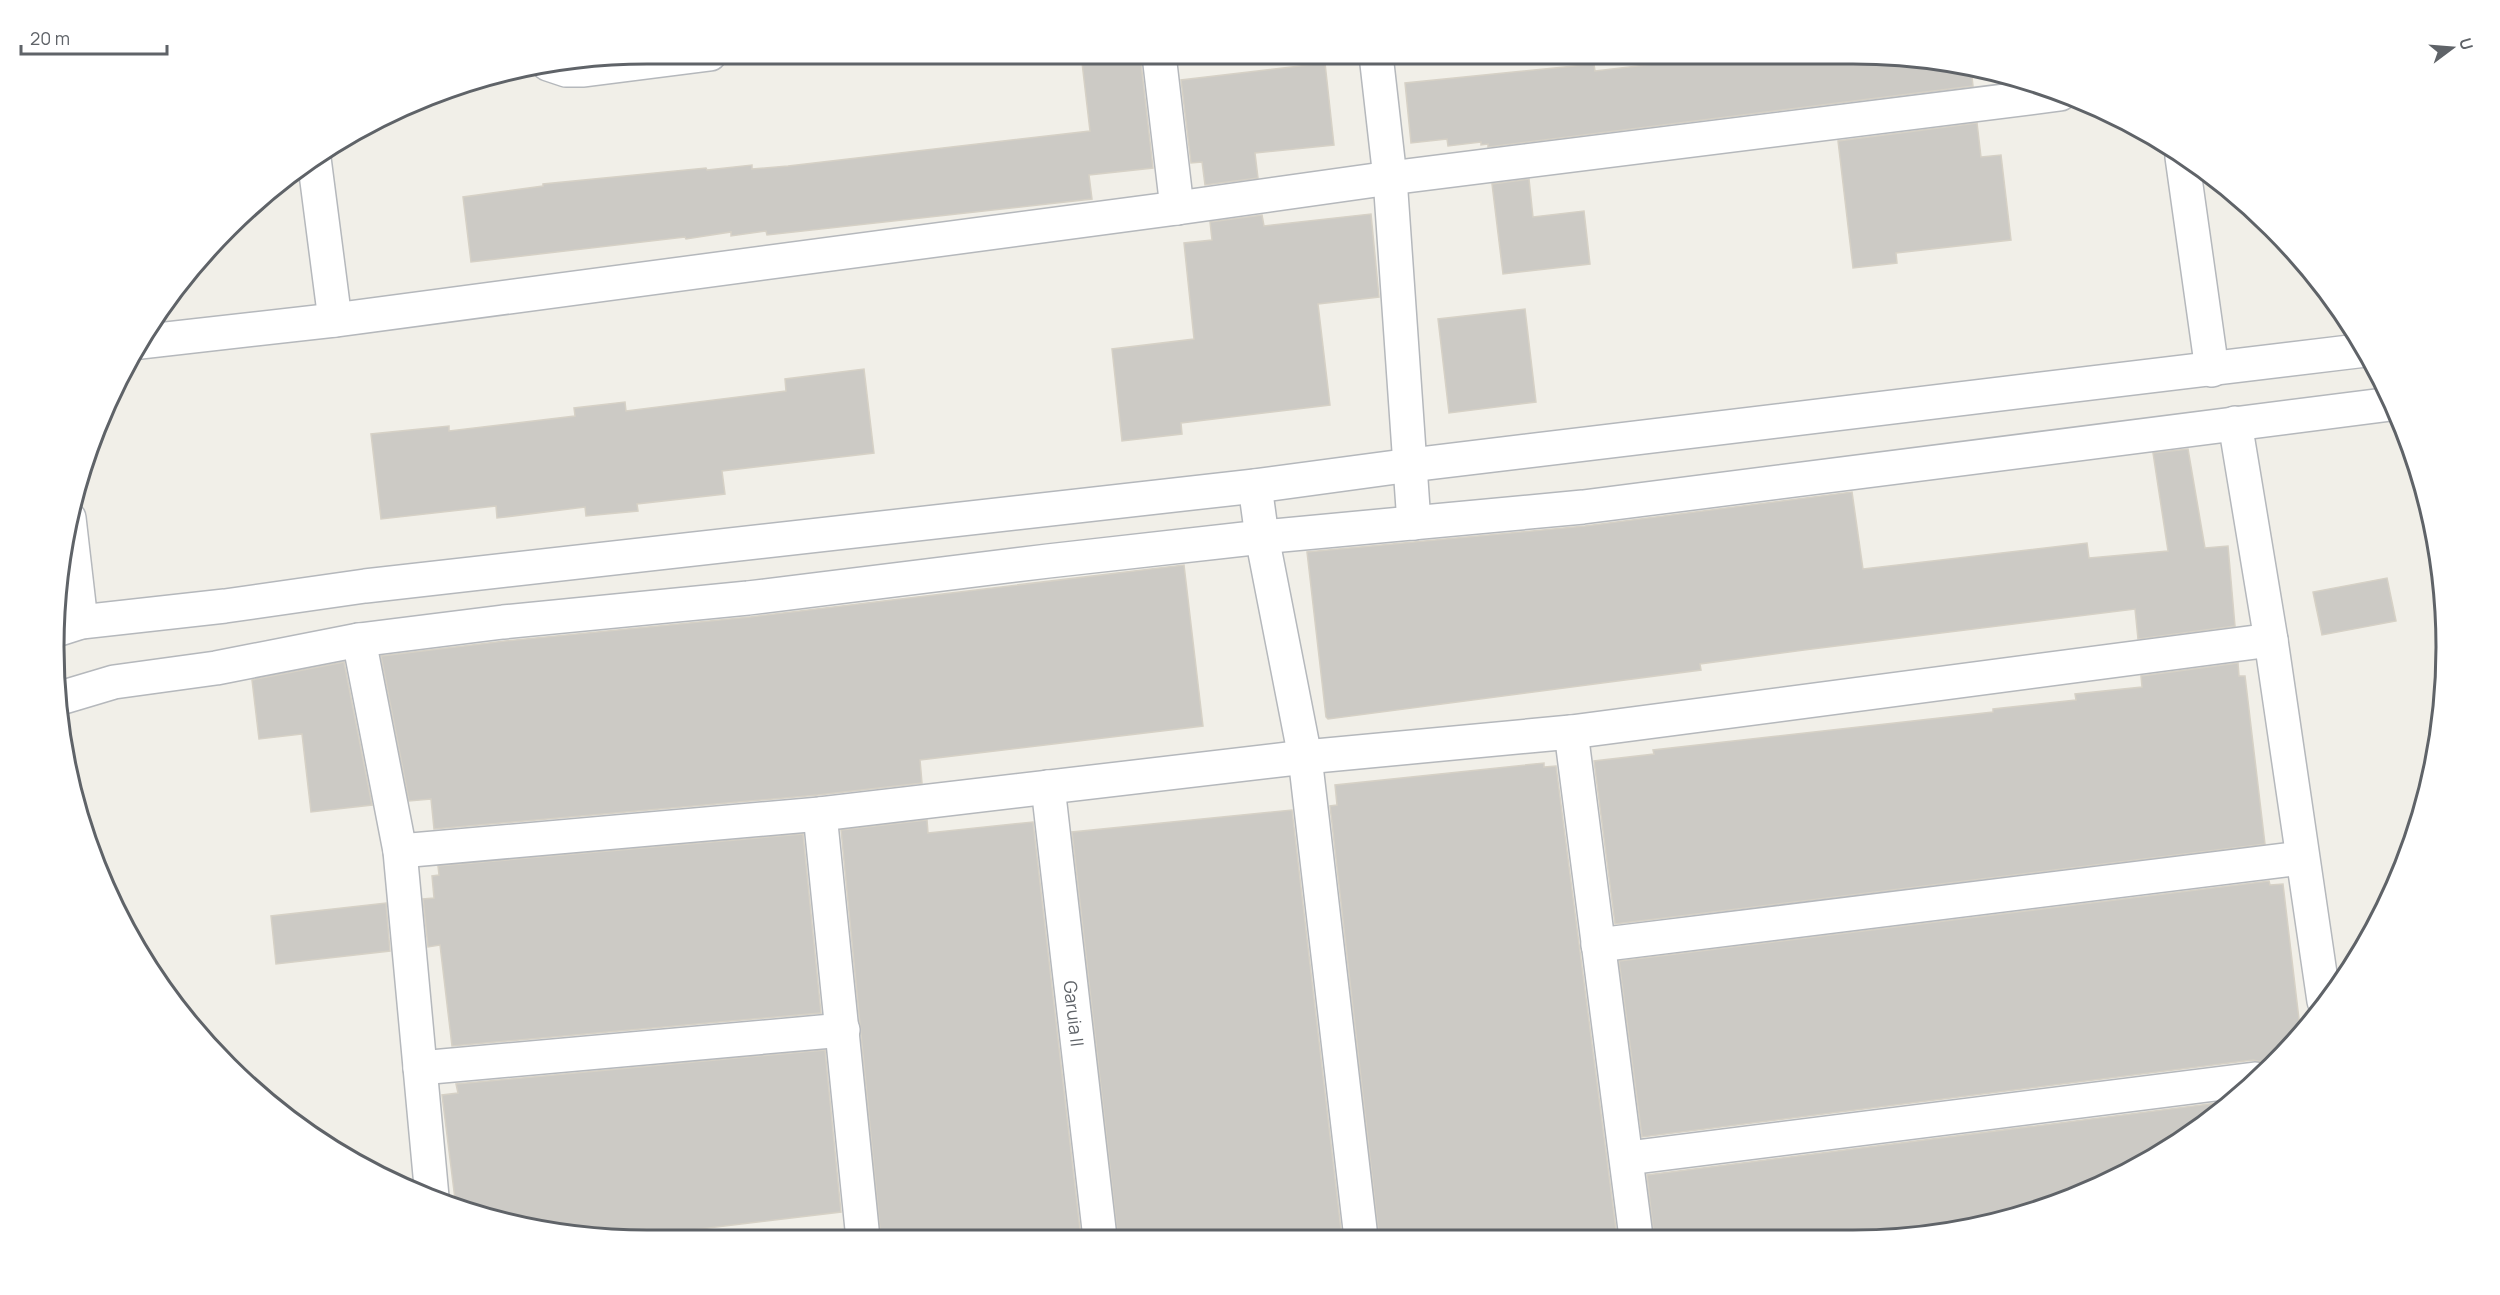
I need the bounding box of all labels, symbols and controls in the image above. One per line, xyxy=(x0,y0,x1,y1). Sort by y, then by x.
scale bar xyxy=(21,18,166,56)
north arrow xyxy=(2422,18,2482,78)
text: 20 m xyxy=(30,26,70,50)
text: U xyxy=(2454,35,2479,52)
street label: Garuia II xyxy=(1058,979,1090,1048)

